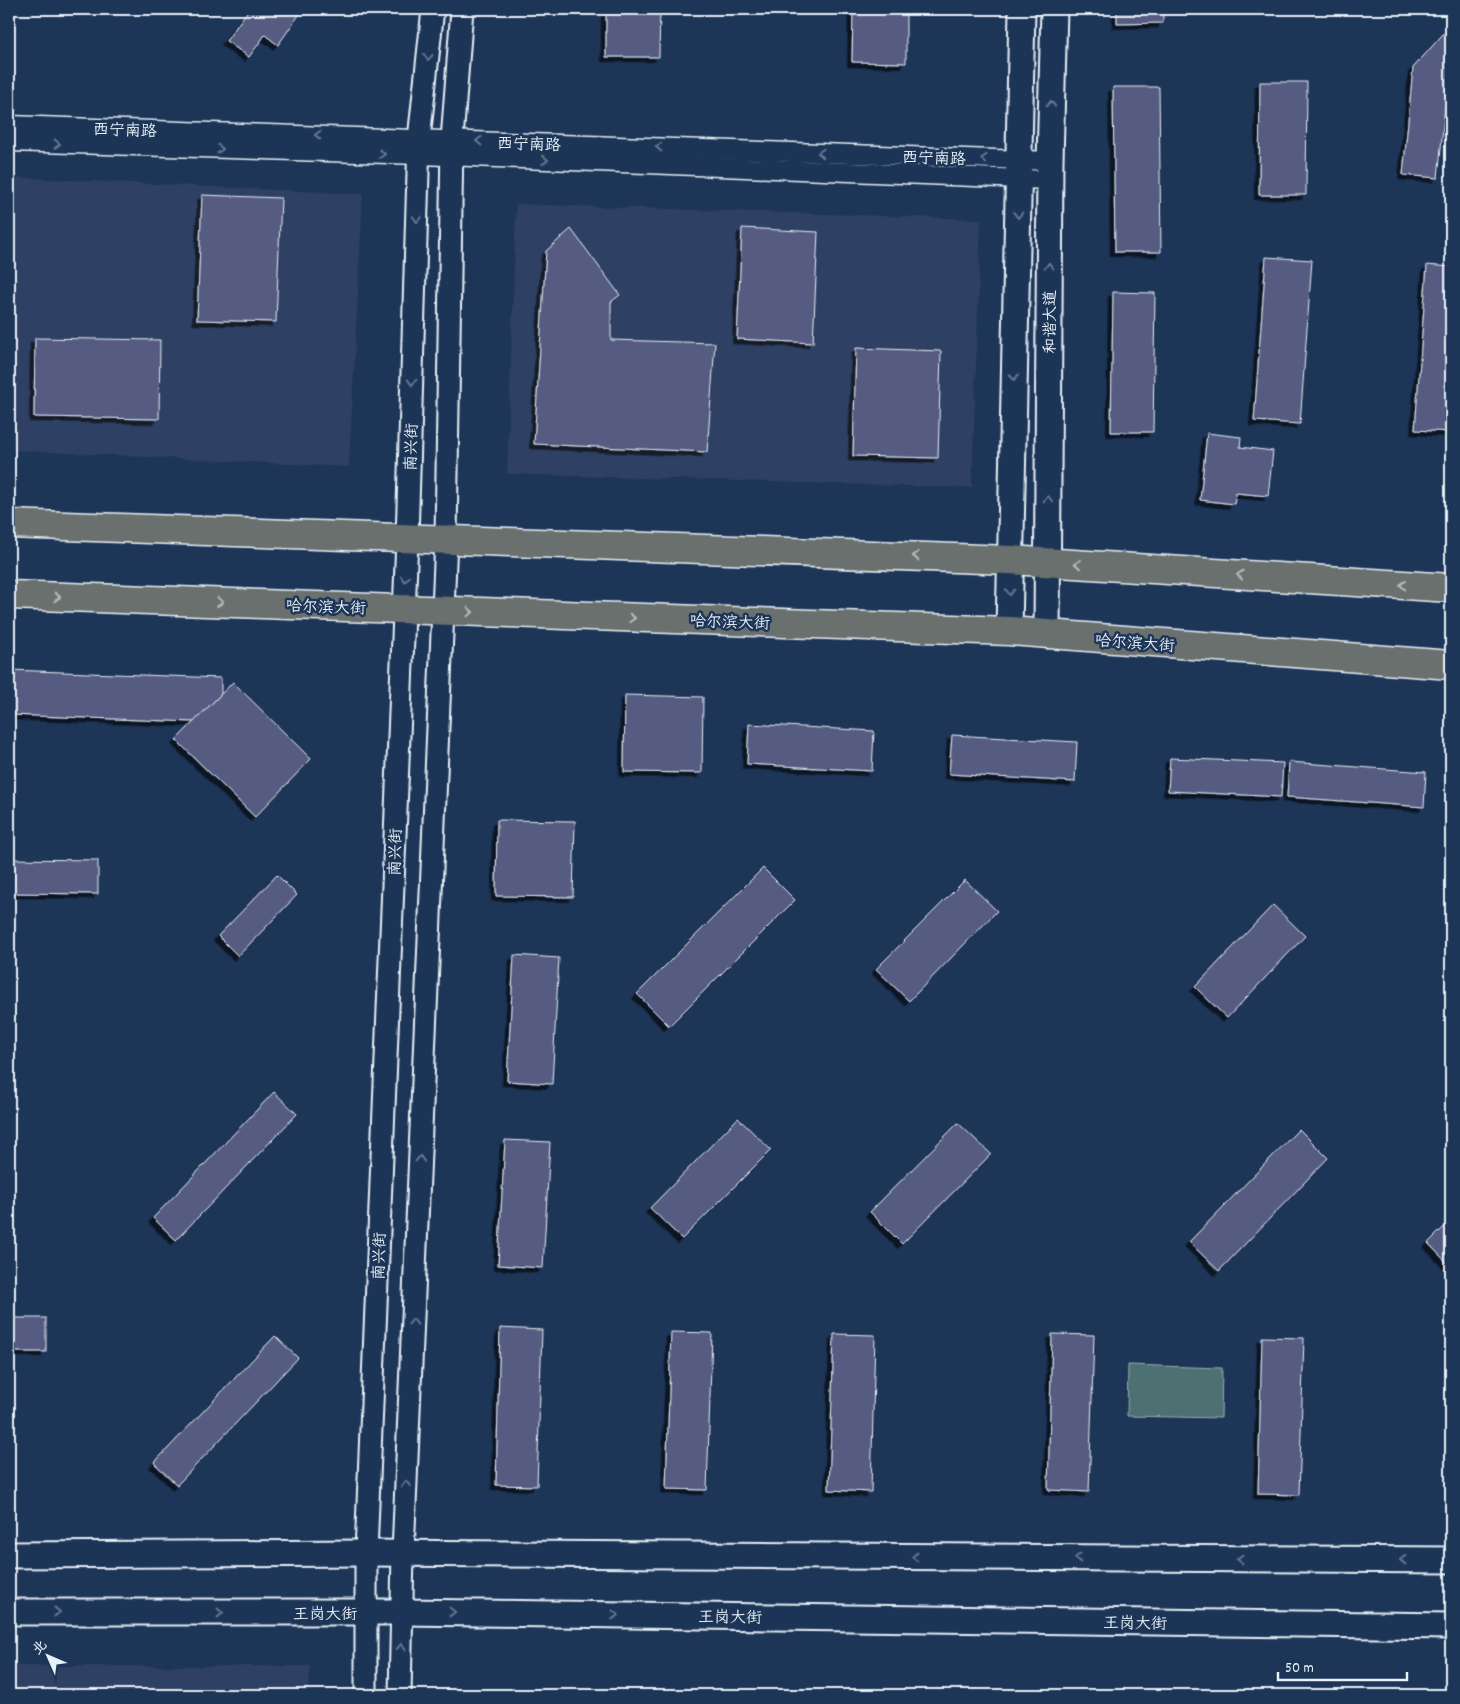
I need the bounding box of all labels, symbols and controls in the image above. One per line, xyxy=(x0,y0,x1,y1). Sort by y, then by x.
one-way arrow xyxy=(422,54,433,62)
one-way arrow xyxy=(1046,100,1057,108)
street label: 西宁南路 xyxy=(93,119,157,144)
one-way arrow xyxy=(314,130,322,140)
street label: 西宁南路 xyxy=(497,133,561,158)
one-way arrow xyxy=(475,135,483,146)
one-way arrow xyxy=(54,138,62,149)
one-way arrow xyxy=(655,142,663,153)
one-way arrow xyxy=(216,143,224,154)
street label: 西宁南路 xyxy=(902,147,966,172)
one-way arrow xyxy=(379,148,387,159)
one-way arrow xyxy=(817,148,824,158)
one-way arrow xyxy=(979,154,987,164)
one-way arrow xyxy=(541,155,549,165)
one-way arrow xyxy=(1013,212,1023,219)
one-way arrow xyxy=(412,216,422,224)
one-way arrow xyxy=(1044,262,1054,270)
street label: 和谐大道 xyxy=(1040,290,1063,354)
one-way arrow xyxy=(1009,374,1020,382)
one-way arrow xyxy=(407,378,417,386)
street label: 南兴街 xyxy=(400,423,425,471)
one-way arrow xyxy=(1043,495,1053,502)
one-way arrow xyxy=(912,551,920,562)
one-way arrow xyxy=(1074,559,1082,570)
one-way arrow xyxy=(1236,569,1244,580)
one-way arrow xyxy=(400,575,411,583)
one-way arrow xyxy=(1398,580,1406,591)
one-way arrow xyxy=(1004,589,1015,597)
one-way arrow xyxy=(54,591,62,602)
street label: 哈尔滨大街 xyxy=(286,596,366,621)
one-way arrow xyxy=(216,597,224,608)
one-way arrow xyxy=(466,607,474,617)
street label: 哈尔滨大街 xyxy=(690,611,770,636)
one-way arrow xyxy=(628,613,636,623)
street label: 哈尔滨大街 xyxy=(1094,630,1176,659)
street label: 南兴街 xyxy=(384,828,409,876)
one-way arrow xyxy=(414,1155,425,1163)
street label: 南兴街 xyxy=(368,1232,393,1280)
one-way arrow xyxy=(407,1318,418,1326)
one-way arrow xyxy=(400,1480,411,1488)
one-way arrow xyxy=(911,1552,918,1562)
one-way arrow xyxy=(1073,1553,1081,1563)
one-way arrow xyxy=(1236,1554,1244,1564)
one-way arrow xyxy=(1398,1555,1406,1565)
street label: 王岗大街 xyxy=(293,1604,357,1627)
street label: 王岗大街 xyxy=(698,1606,762,1631)
one-way arrow xyxy=(54,1607,62,1617)
one-way arrow xyxy=(449,1607,457,1617)
one-way arrow xyxy=(216,1608,224,1618)
one-way arrow xyxy=(611,1609,619,1620)
street label: 王岗大街 xyxy=(1103,1612,1167,1637)
north arrow xyxy=(22,1632,72,1682)
text: 北 xyxy=(28,1636,52,1660)
one-way arrow xyxy=(396,1642,407,1650)
scale bar xyxy=(1278,1649,1406,1681)
text: 50 m xyxy=(1285,1658,1314,1680)

